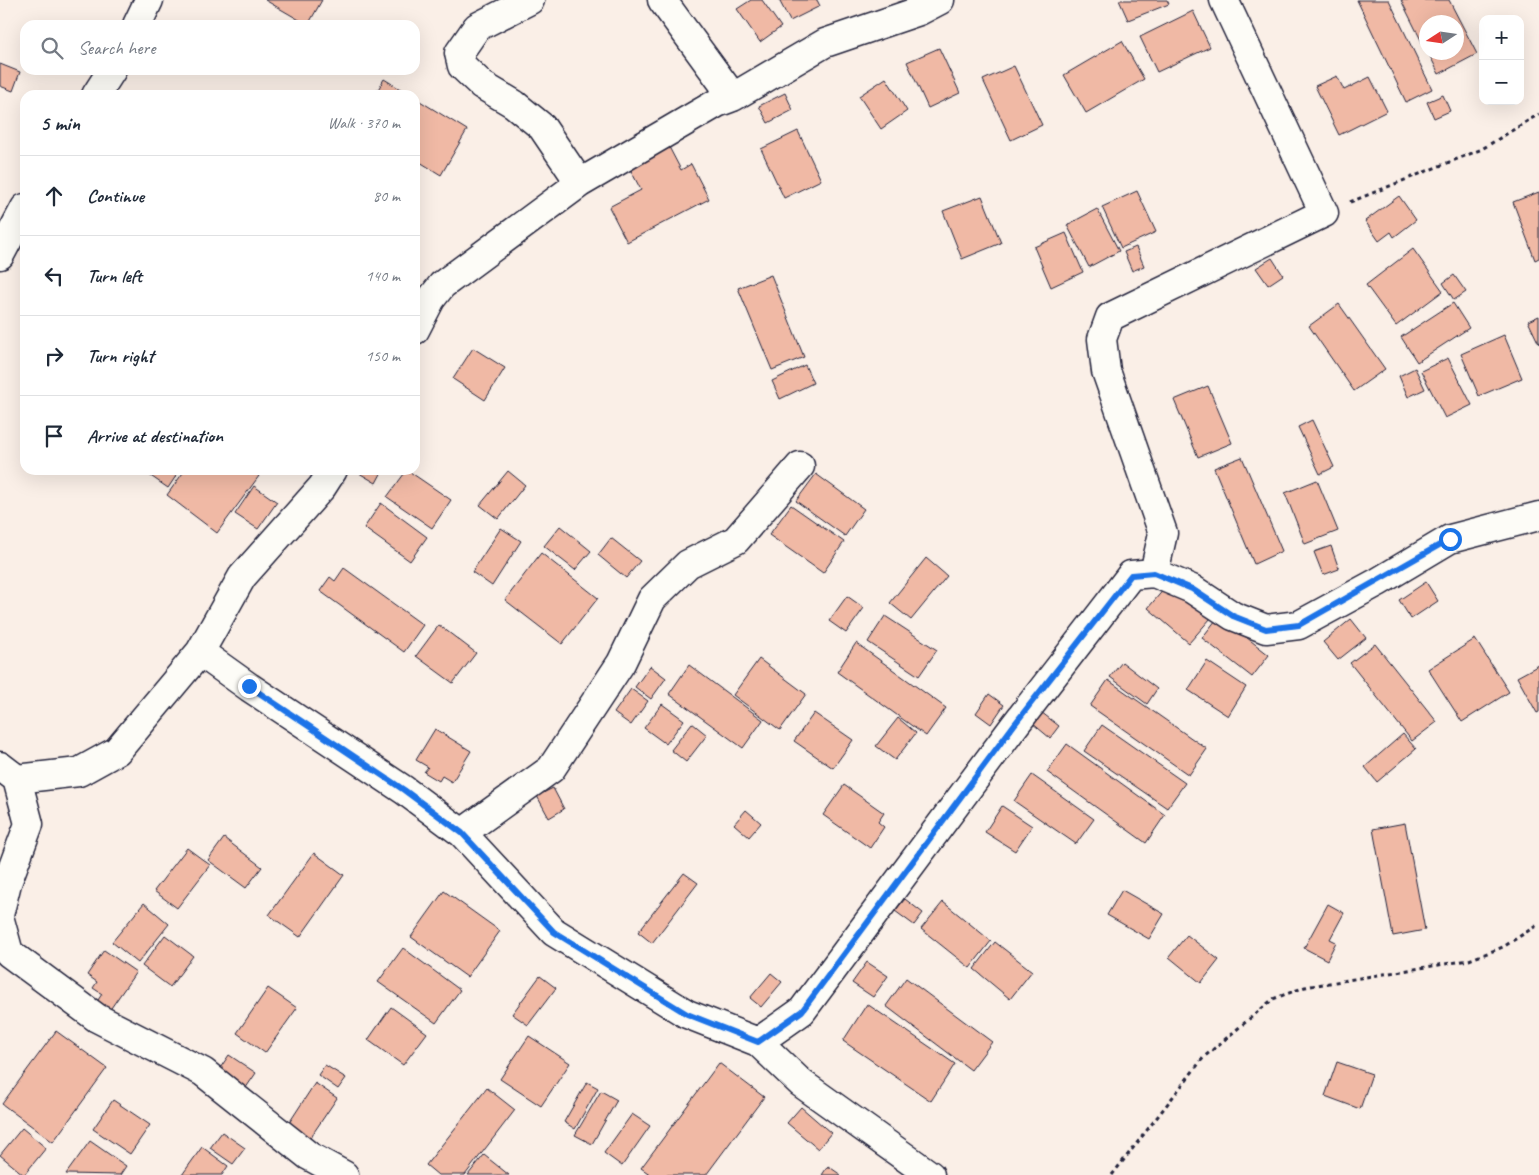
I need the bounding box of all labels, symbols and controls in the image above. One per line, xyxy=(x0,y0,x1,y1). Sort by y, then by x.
north arrow xyxy=(1419,15,1464,60)
map controls xyxy=(1479,15,1524,105)
button: + xyxy=(1479,15,1524,60)
search box xyxy=(20,20,420,75)
icon: search xyxy=(38,34,66,62)
text: Search here xyxy=(78,36,155,60)
button: − xyxy=(1479,60,1524,105)
text: 5 min xyxy=(40,110,80,136)
text: Walk · 370 m xyxy=(328,113,400,133)
icon: ahead xyxy=(40,182,68,210)
text: Continue xyxy=(87,184,144,208)
text: 80 m xyxy=(373,186,400,206)
icon: left xyxy=(40,262,68,290)
text: Turn left xyxy=(87,264,142,288)
text: 140 m xyxy=(366,266,400,286)
icon: right xyxy=(40,342,68,370)
text: Turn right xyxy=(87,344,154,368)
text: 150 m xyxy=(366,346,400,366)
icon: arrive xyxy=(40,422,68,450)
text: Arrive at destination xyxy=(87,424,223,448)
route start xyxy=(1439,528,1462,551)
route end xyxy=(238,675,261,698)

